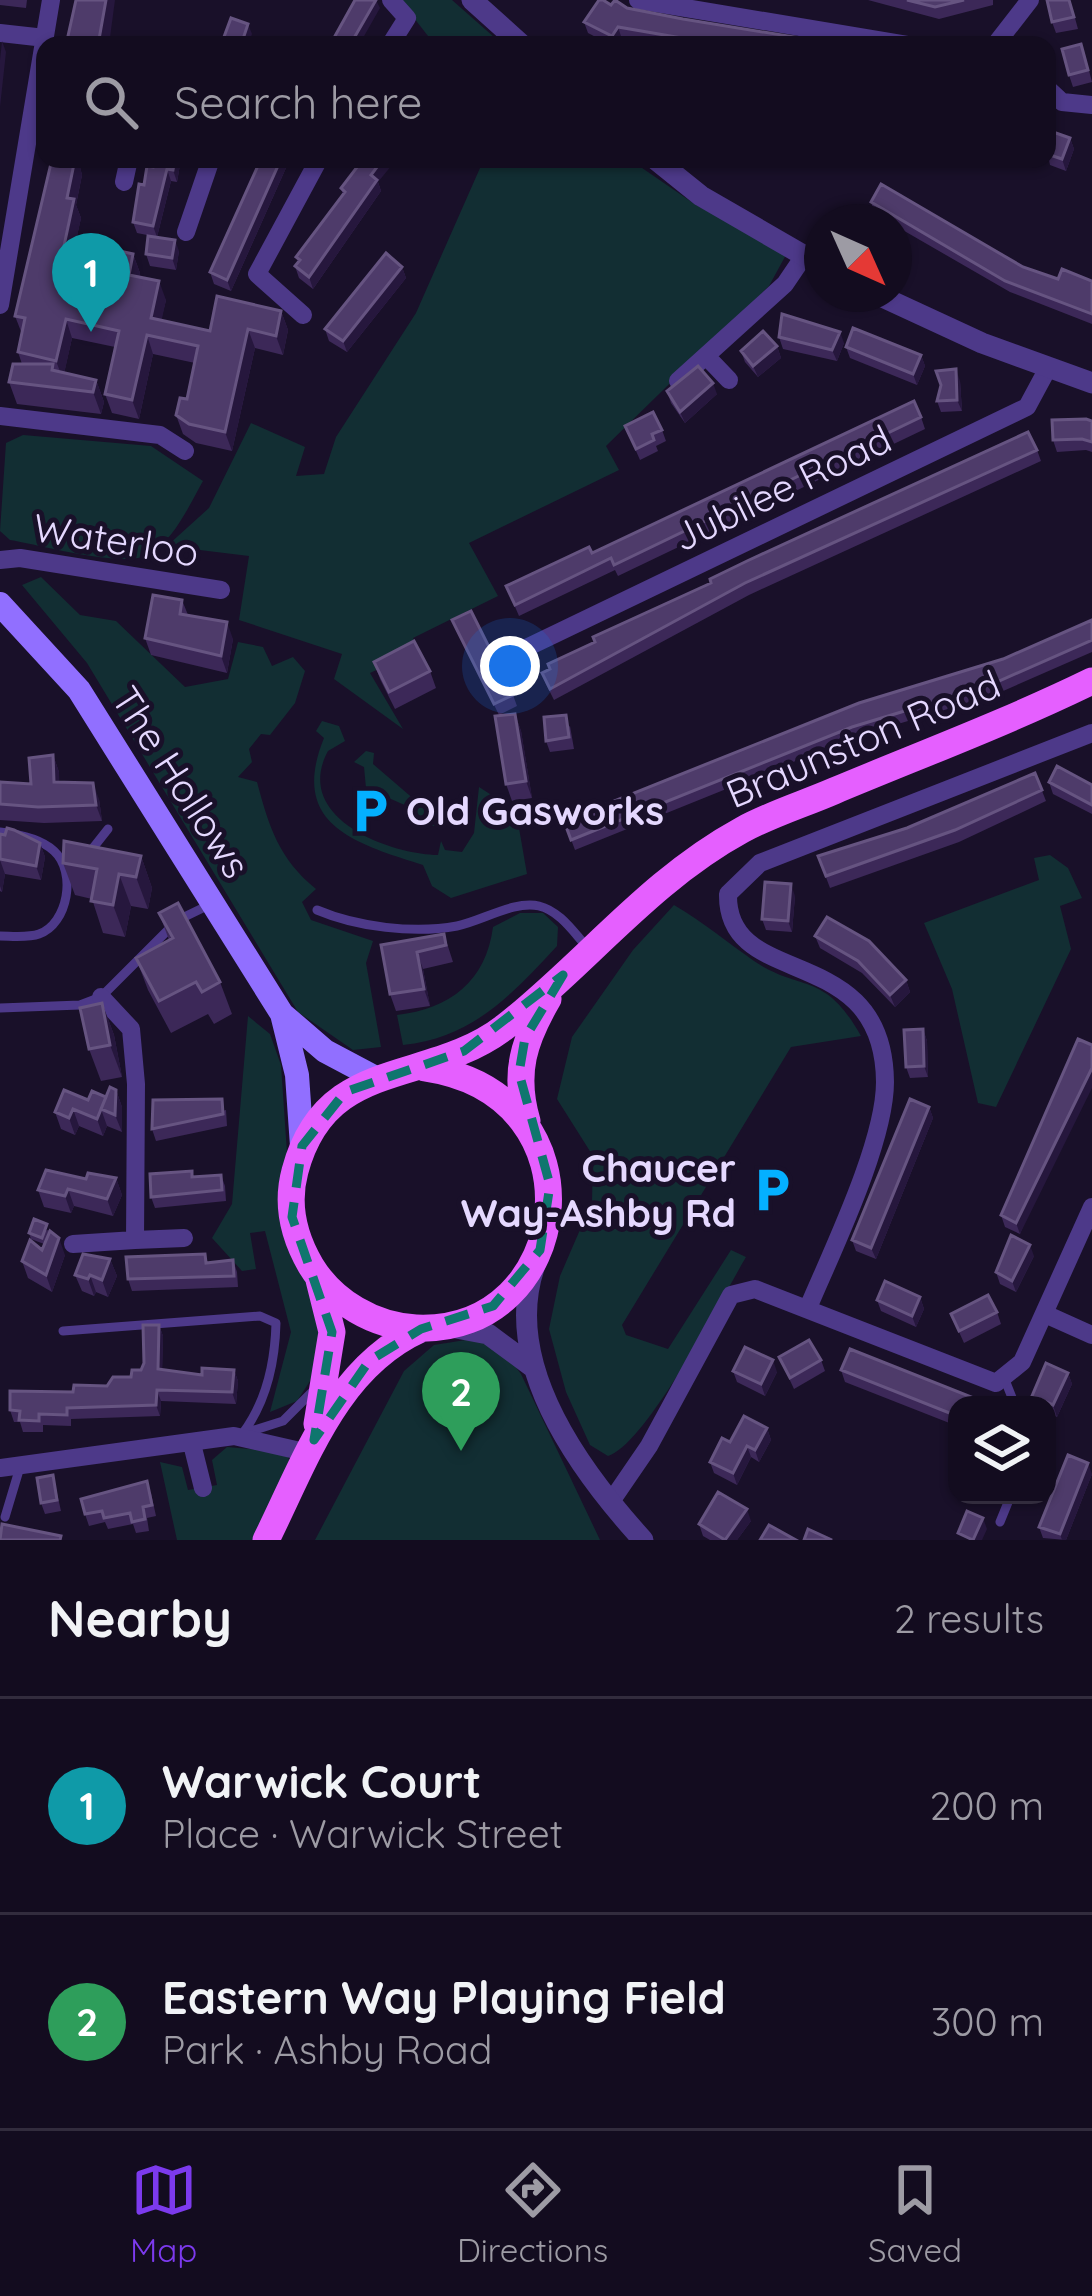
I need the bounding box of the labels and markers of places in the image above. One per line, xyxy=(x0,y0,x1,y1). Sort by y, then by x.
pin: 1 xyxy=(52,233,130,332)
parking icon: Old Gasworks xyxy=(345,786,395,836)
place label: Old Gasworks xyxy=(406,786,664,835)
place label: Chaucer Way-Ashby Rd xyxy=(461,1143,736,1237)
parking icon: Chaucer Way-Ashby Rd xyxy=(747,1165,797,1215)
pin: 2 xyxy=(422,1352,500,1451)

